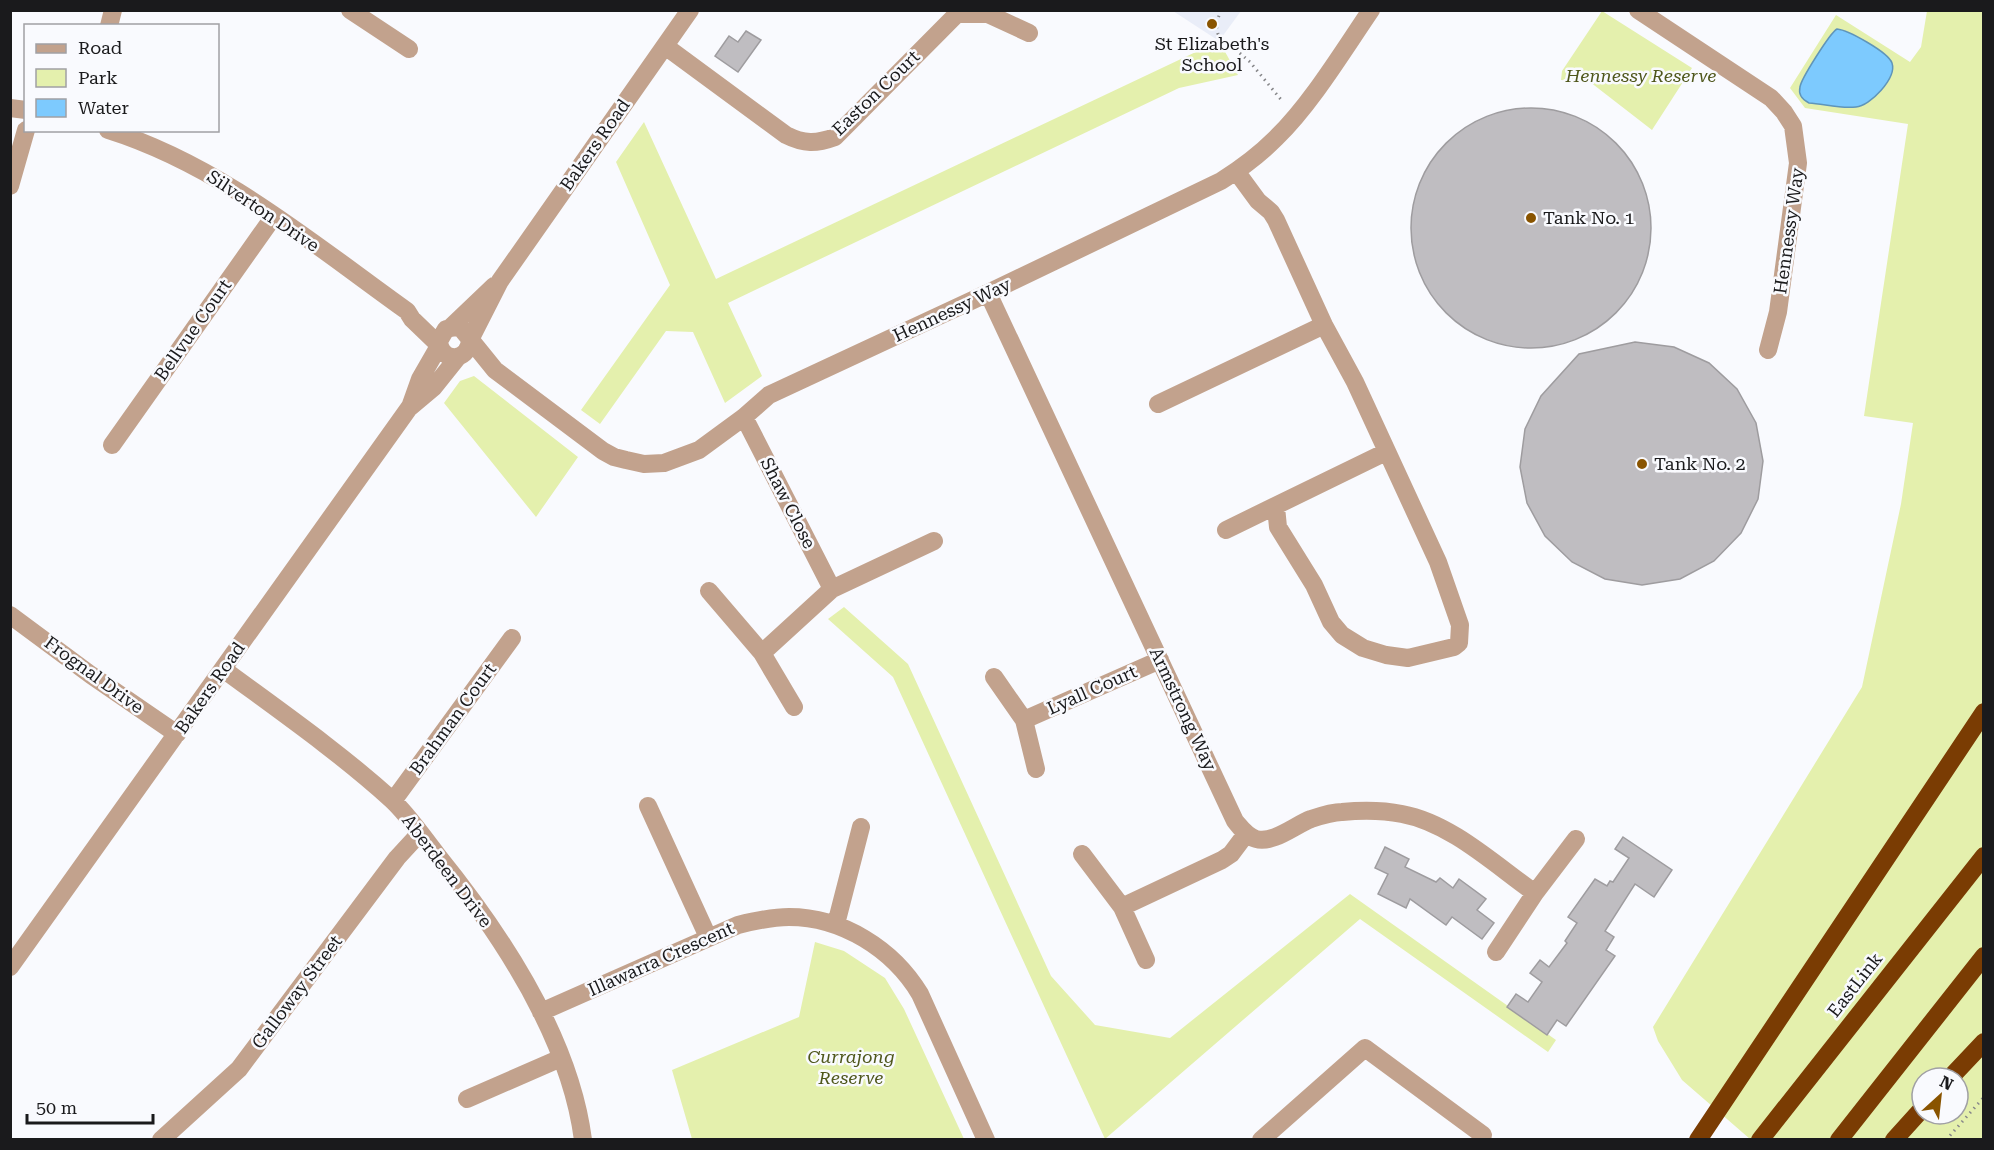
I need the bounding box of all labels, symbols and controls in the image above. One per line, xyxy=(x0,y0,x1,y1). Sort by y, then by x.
marker: St Elizabeth's School xyxy=(1205,17,1219,31)
legend xyxy=(24,24,219,132)
place label: St Elizabeth's School xyxy=(1155,33,1269,75)
text: Road xyxy=(78,37,123,58)
street label: Easton Court xyxy=(828,46,924,140)
park label: Hennessy Reserve xyxy=(1565,65,1716,86)
text: Park xyxy=(78,67,118,88)
street label: Bakers Road xyxy=(555,94,634,195)
text: Water xyxy=(78,97,129,118)
street label: Silverton Drive xyxy=(203,165,323,256)
street label: Hennessy Way xyxy=(1769,166,1808,295)
place label: Tank No. 1 xyxy=(1543,207,1635,228)
marker: Tank No. 1 xyxy=(1524,211,1538,225)
street label: Hennessy Way xyxy=(890,273,1014,346)
street label: Bellvue Court xyxy=(150,275,235,384)
place label: Tank No. 2 xyxy=(1654,453,1746,474)
street label: Shaw Close xyxy=(756,454,820,552)
marker: Tank No. 2 xyxy=(1635,457,1649,471)
street label: Frognal Drive xyxy=(41,632,148,718)
street label: Bakers Road xyxy=(170,637,249,738)
street label: Armstrong Way xyxy=(1146,644,1221,774)
street label: Brahman Court xyxy=(405,659,500,779)
street label: Lyall Court xyxy=(1044,660,1140,719)
street label: Aberdeen Drive xyxy=(398,810,497,931)
street label: Illawarra Crescent xyxy=(585,917,737,1000)
street label: Galloway Street xyxy=(247,931,346,1053)
street label: EastLink xyxy=(1823,948,1886,1021)
park label: Currajong Reserve xyxy=(807,1046,895,1088)
north arrow xyxy=(1910,1066,1970,1126)
text: N xyxy=(1937,1072,1956,1094)
scale bar xyxy=(27,1087,153,1125)
text: 50 m xyxy=(36,1097,77,1118)

